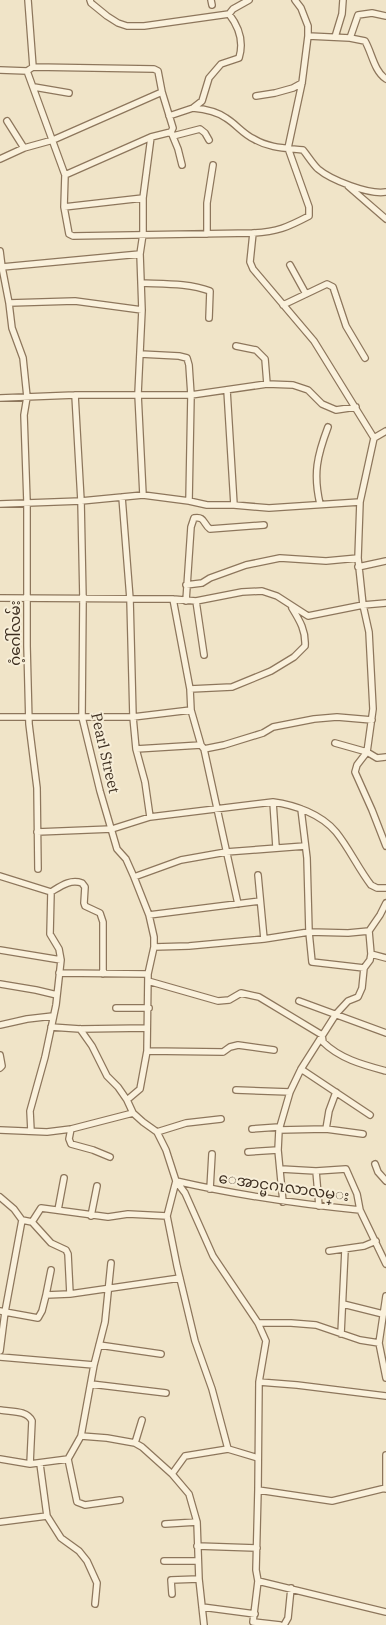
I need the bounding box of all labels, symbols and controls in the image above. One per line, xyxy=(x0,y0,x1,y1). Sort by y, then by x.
street label: ဂံ့ဂေါ်လမ်း xyxy=(5,600,25,666)
street label: Pearl Street xyxy=(87,711,124,795)
street label: ေအာင္မဂၤလာလမ္း xyxy=(217,1168,351,1208)

